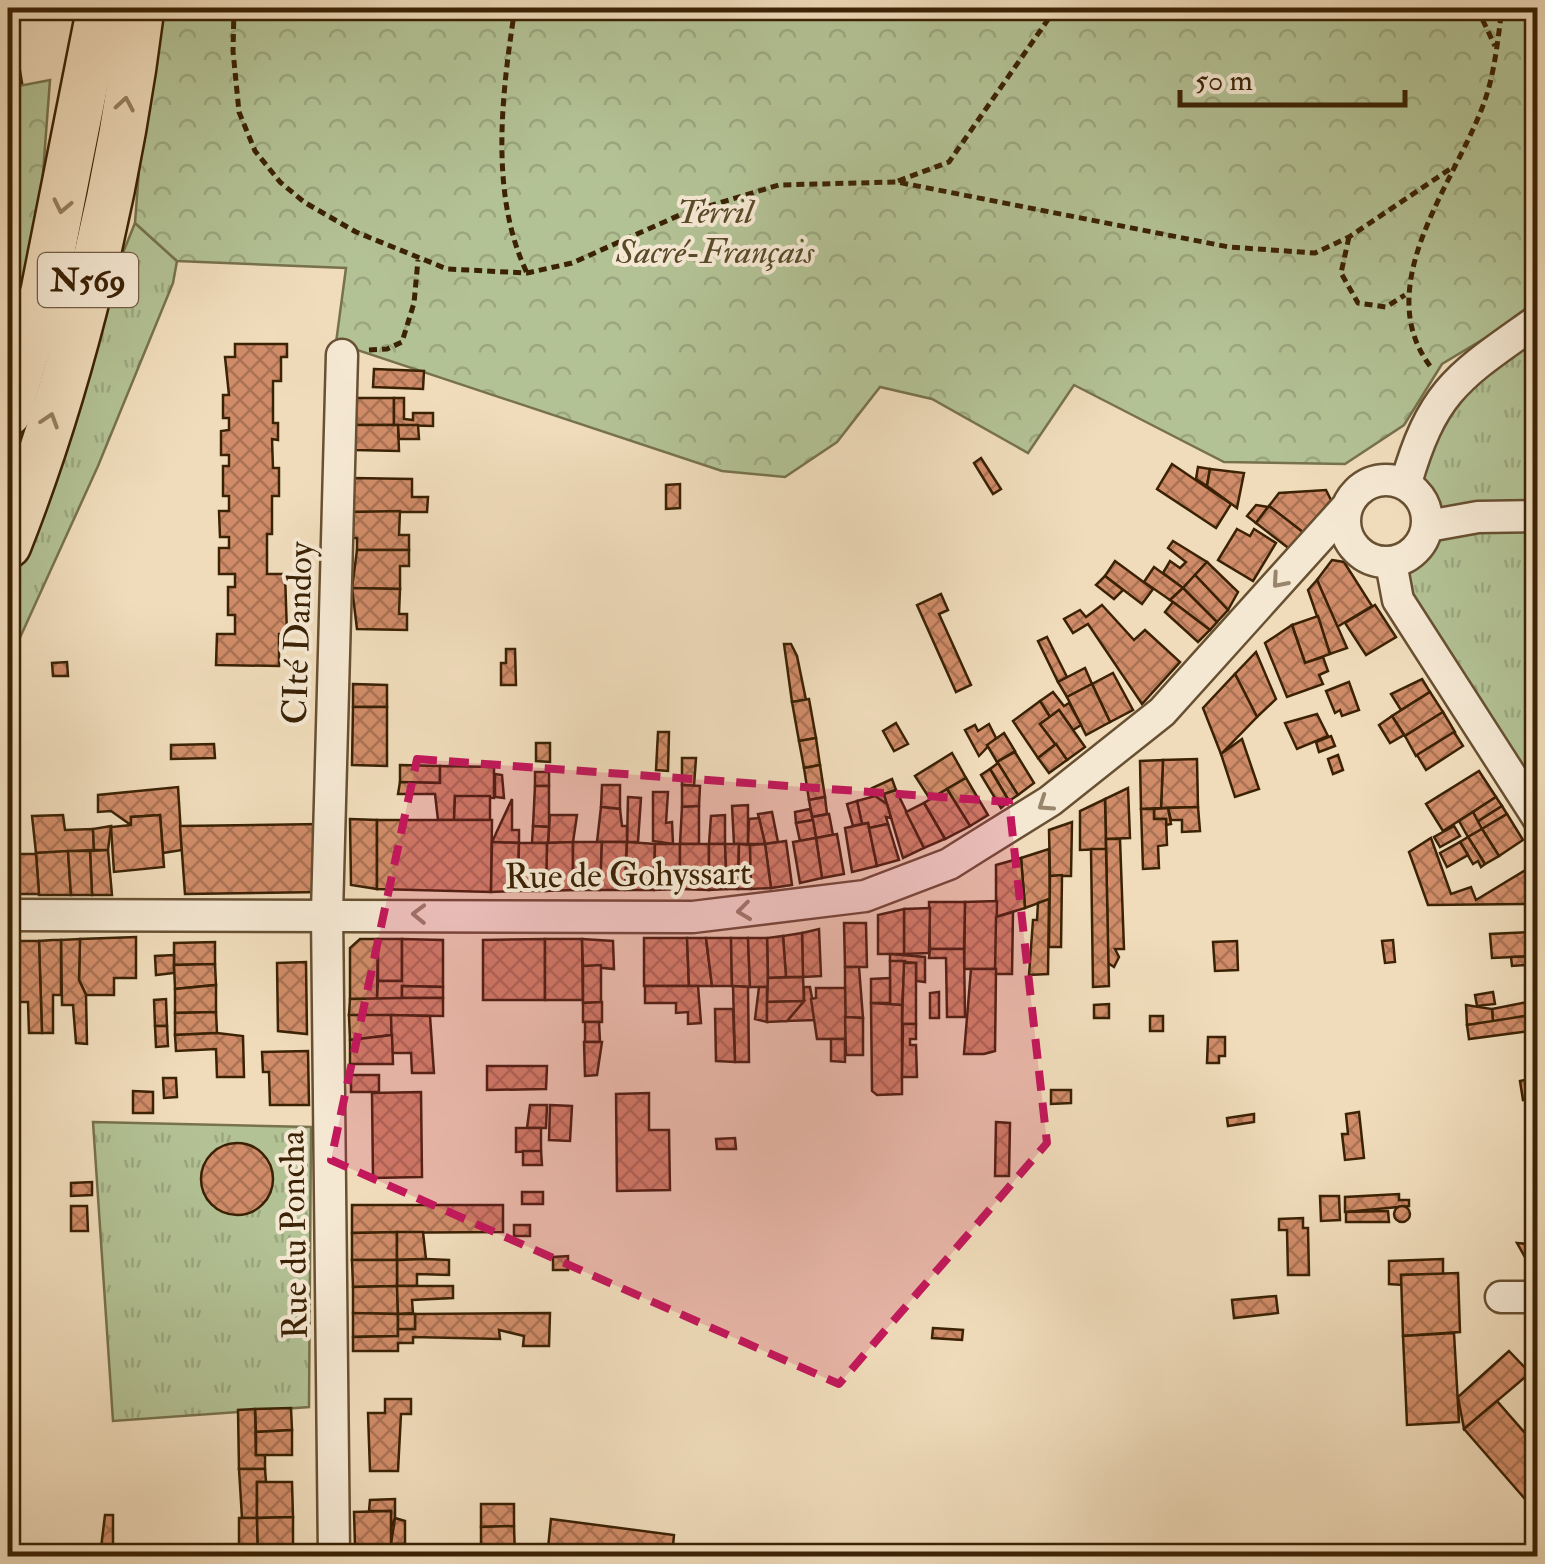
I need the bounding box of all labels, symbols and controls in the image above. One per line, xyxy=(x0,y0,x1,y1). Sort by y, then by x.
scale bar xyxy=(1180,45,1405,107)
text: 50 m xyxy=(1195,62,1253,99)
one-way arrow xyxy=(114,95,135,112)
park label: Terril Sacré-Français xyxy=(615,190,815,274)
one-way arrow xyxy=(53,198,74,215)
road number: N569 xyxy=(38,253,138,307)
one-way arrow xyxy=(38,412,59,429)
street label: CIté Dandoy xyxy=(273,540,323,725)
one-way arrow xyxy=(1273,569,1291,587)
one-way arrow xyxy=(1037,791,1055,810)
street label: Rue de Gohyssart xyxy=(505,851,751,899)
one-way arrow xyxy=(735,900,751,921)
one-way arrow xyxy=(411,903,426,925)
street label: Rue du Poncha xyxy=(270,1130,318,1340)

